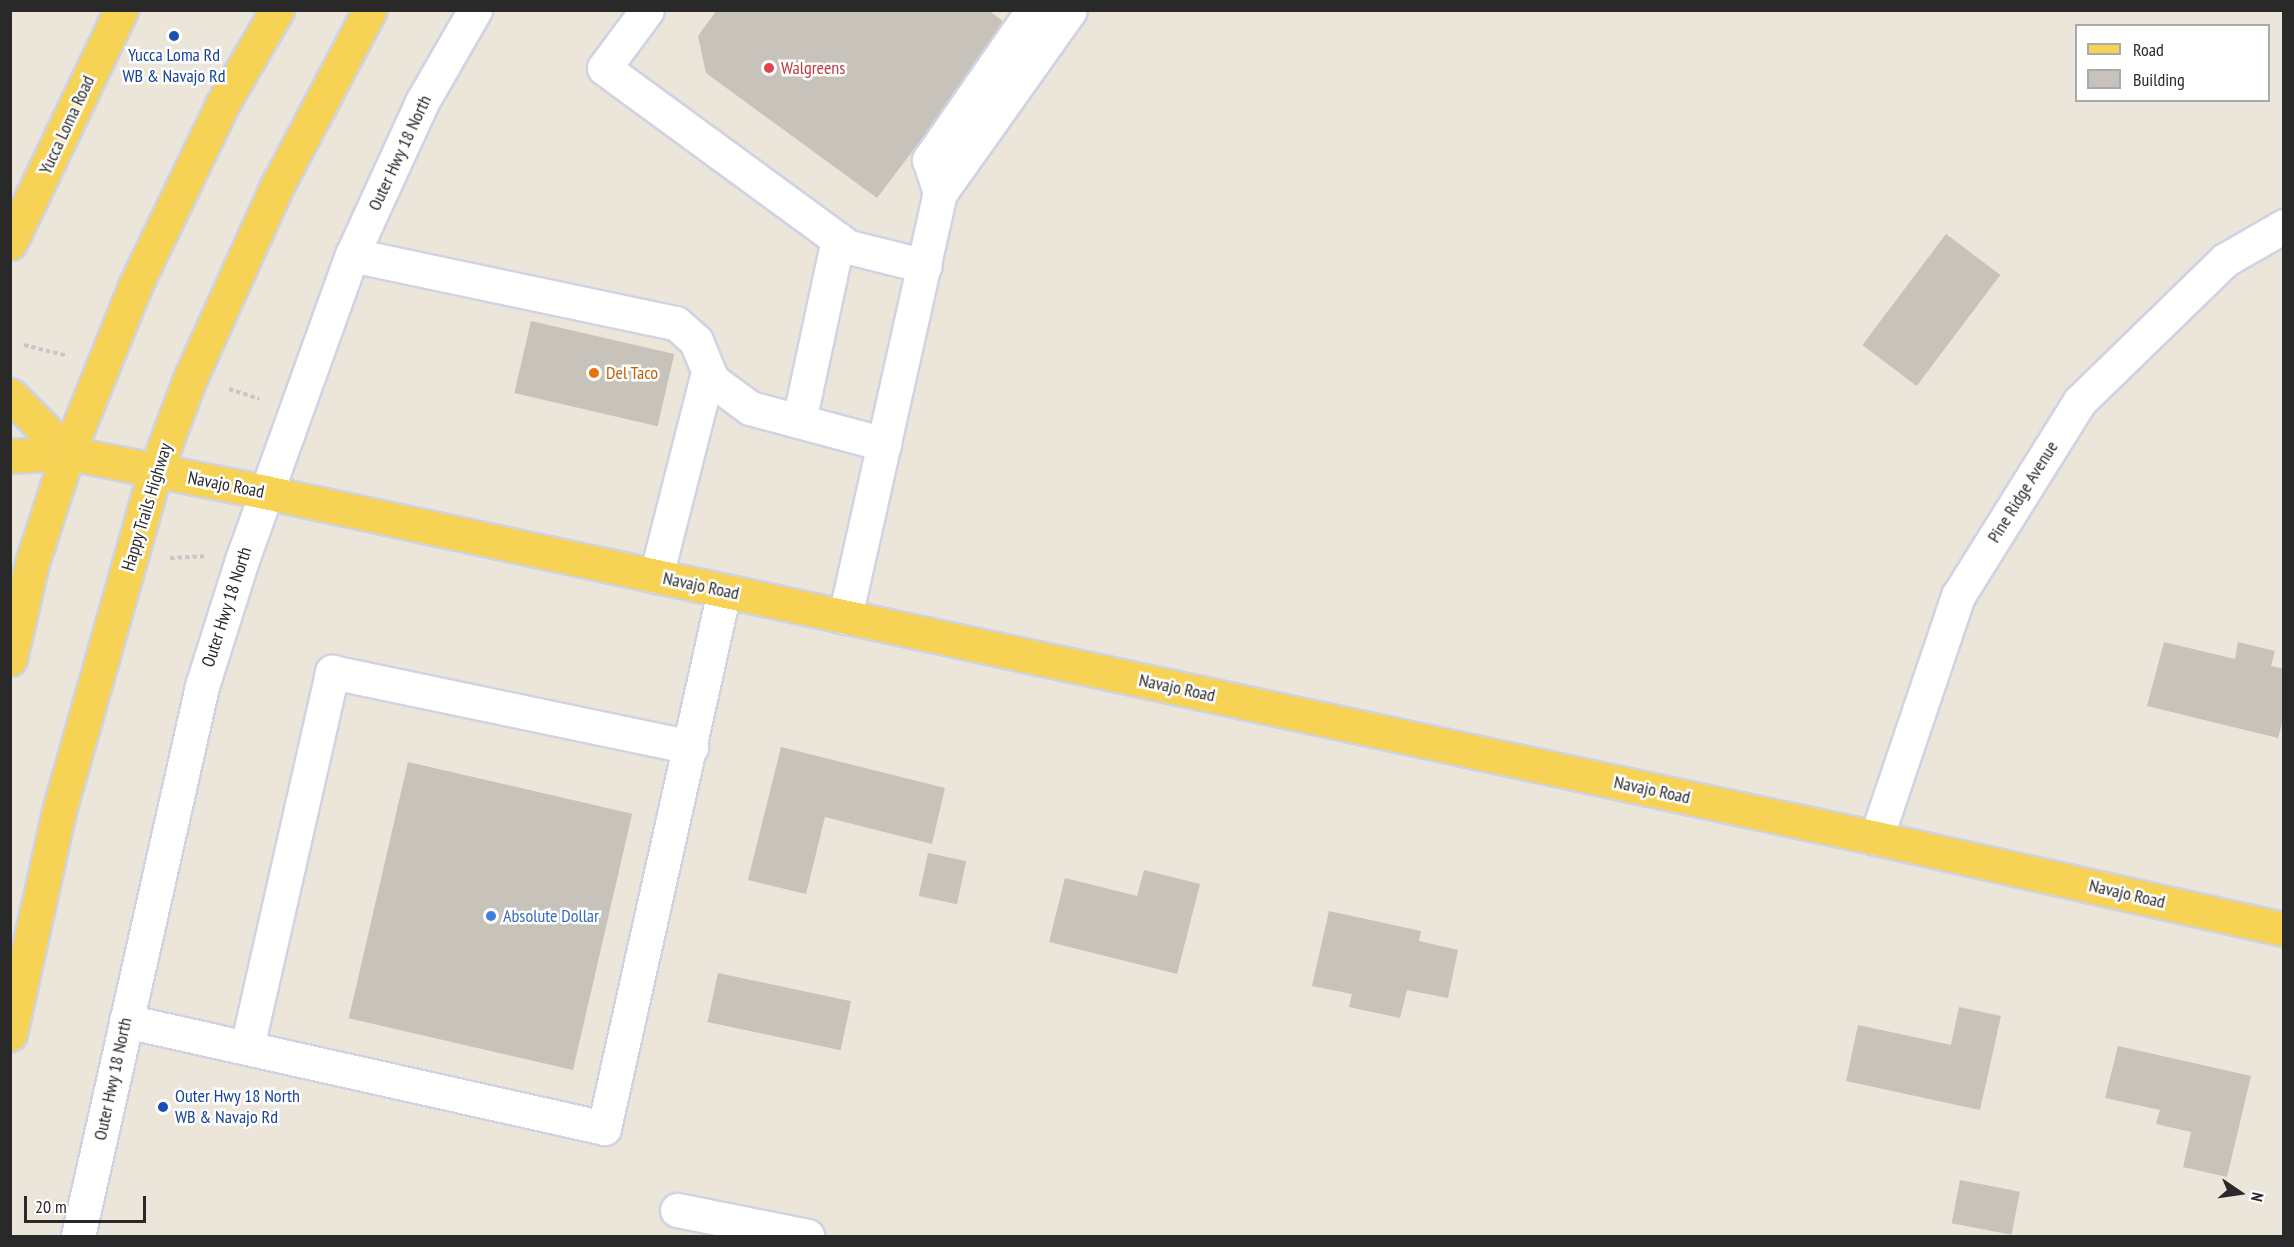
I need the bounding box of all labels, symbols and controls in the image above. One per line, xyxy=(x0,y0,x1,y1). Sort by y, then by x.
legend xyxy=(2075,24,2270,102)
marker: Yucca Loma Rd WB & Navajo Rd xyxy=(167,29,181,43)
text: Road xyxy=(2133,38,2164,61)
place label: Yucca Loma Rd WB & Navajo Rd xyxy=(123,45,225,88)
place label: Walgreens xyxy=(781,57,845,79)
marker: Walgreens xyxy=(762,61,776,75)
text: Building xyxy=(2133,68,2185,91)
street label: Yucca Loma Road xyxy=(35,72,99,178)
street label: Outer Hwy 18 North xyxy=(364,92,436,214)
place label: Del Taco xyxy=(606,362,658,384)
marker: Del Taco xyxy=(587,366,601,380)
street label: Pine Ridge Avenue xyxy=(1983,437,2063,547)
street label: Happy Trails Highway xyxy=(117,440,177,574)
street label: Navajo Road xyxy=(186,467,266,503)
street label: Outer Hwy 18 North xyxy=(197,544,257,670)
street label: Navajo Road xyxy=(661,567,741,605)
street label: Navajo Road xyxy=(1137,669,1217,707)
street label: Navajo Road xyxy=(1612,771,1692,809)
street label: Navajo Road xyxy=(2087,875,2167,913)
place label: Absolute Dollar xyxy=(503,905,599,927)
marker: Absolute Dollar xyxy=(484,909,498,923)
street label: Outer Hwy 18 North xyxy=(89,1015,137,1143)
place label: Outer Hwy 18 North WB & Navajo Rd xyxy=(175,1086,300,1128)
marker: Outer Hwy 18 North WB & Navajo Rd xyxy=(156,1100,170,1114)
north arrow xyxy=(2210,1163,2270,1223)
scale bar xyxy=(27,1184,148,1222)
text: N xyxy=(2247,1191,2268,1204)
text: 20 m xyxy=(35,1195,67,1218)

